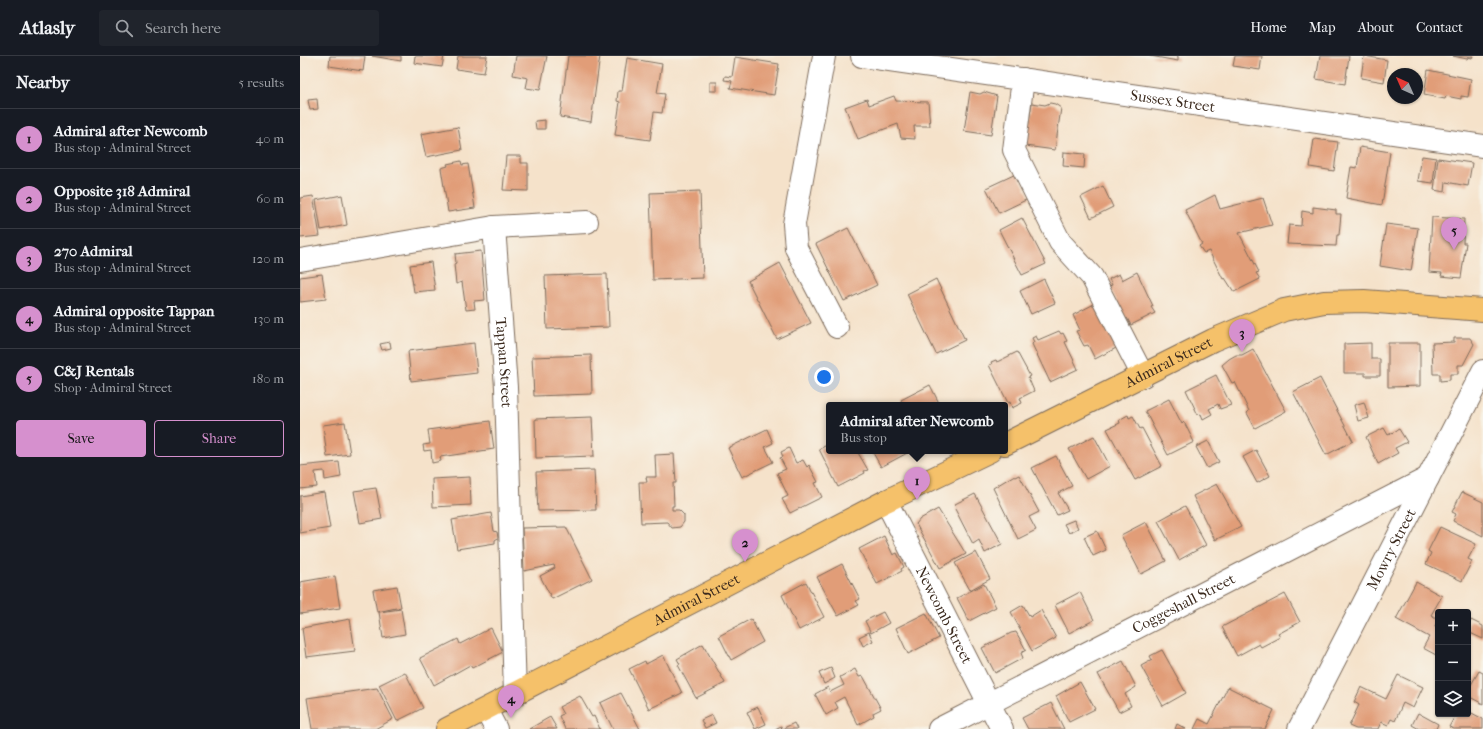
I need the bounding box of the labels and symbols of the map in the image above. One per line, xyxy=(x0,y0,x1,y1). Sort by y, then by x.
north arrow xyxy=(1387,68,1423,104)
street label: Sussex Street xyxy=(1129,86,1217,116)
pin: 5 xyxy=(1441,217,1467,250)
street label: Tappan Street xyxy=(492,317,516,409)
pin: 3 xyxy=(1229,319,1255,352)
street label: Admiral Street xyxy=(1121,333,1216,392)
your location xyxy=(814,367,834,387)
pin: 1 xyxy=(904,467,930,500)
street label: Mowry Street xyxy=(1363,505,1420,593)
pin: 2 xyxy=(732,529,758,562)
street label: Newcomb Street xyxy=(912,563,977,667)
street label: Admiral Street xyxy=(649,569,743,630)
street label: Coggeshall Street xyxy=(1129,569,1239,637)
pin: 4 xyxy=(498,685,524,718)

